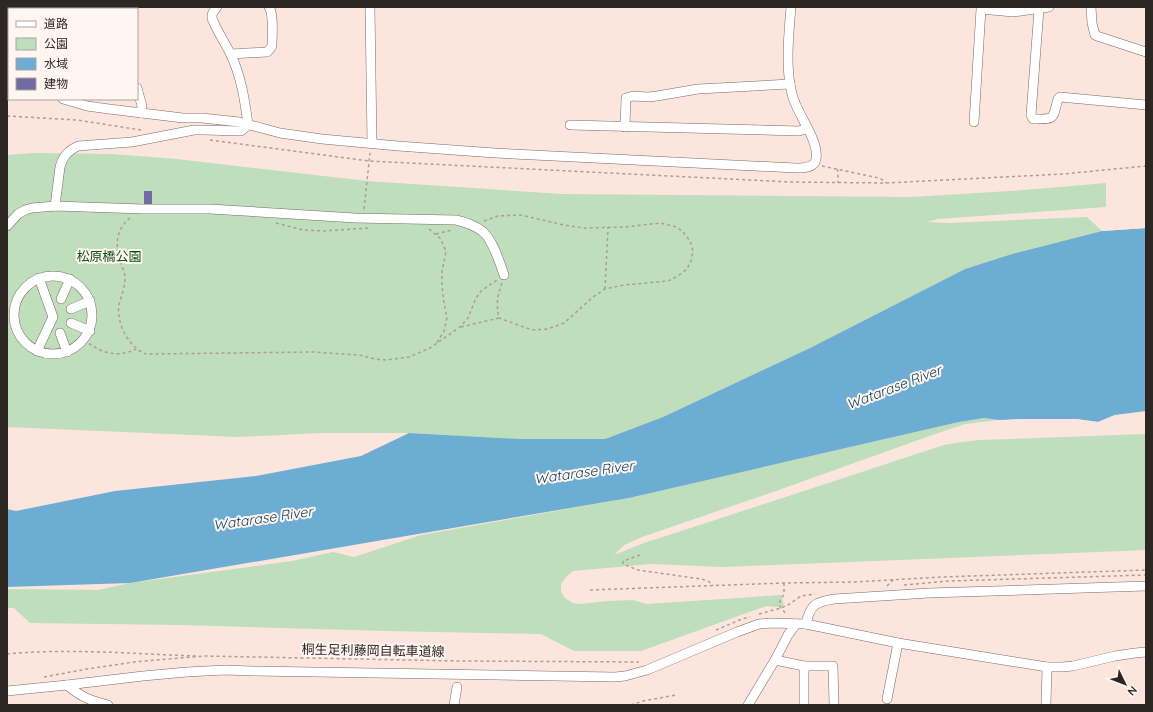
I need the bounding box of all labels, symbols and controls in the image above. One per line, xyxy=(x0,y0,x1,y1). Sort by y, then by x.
legend xyxy=(8,8,138,100)
text: 道路 xyxy=(44,16,68,31)
text: 公園 xyxy=(44,36,68,51)
text: 水域 xyxy=(44,56,68,71)
text: 建物 xyxy=(44,76,68,91)
park label: 松原橋公園 xyxy=(76,248,142,264)
water label: Watarase River xyxy=(844,360,945,413)
water label: Watarase River xyxy=(533,456,636,488)
water label: Watarase River xyxy=(212,502,315,534)
street label: 桐生足利藤岡自転車道線 xyxy=(301,641,445,659)
north arrow xyxy=(1105,664,1145,704)
text: N xyxy=(1124,683,1140,699)

